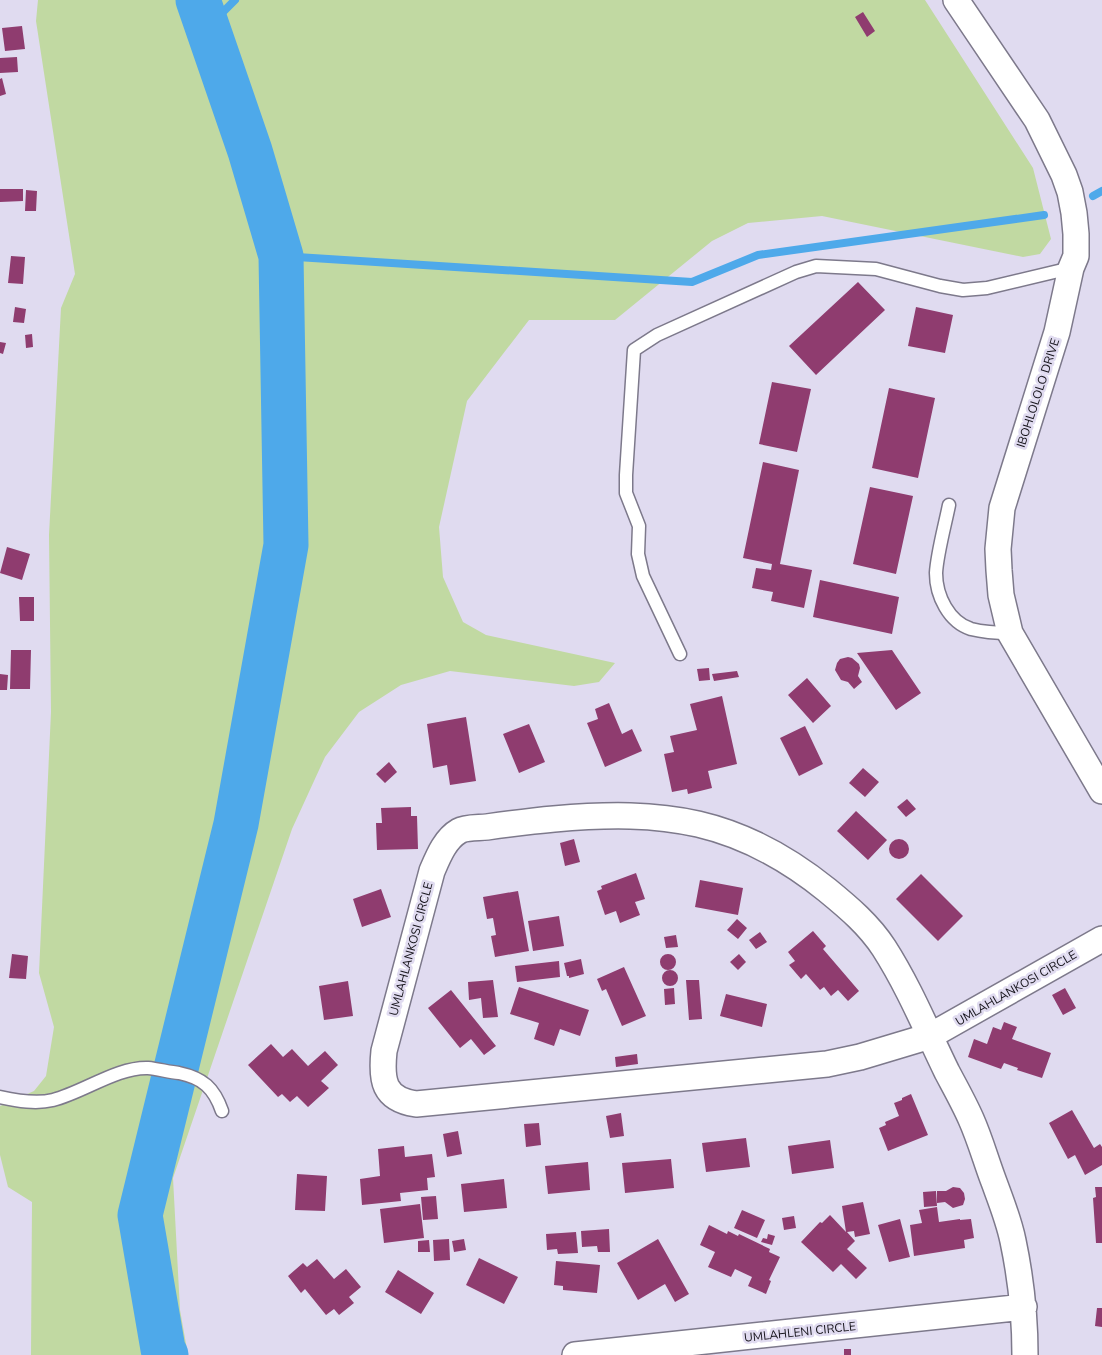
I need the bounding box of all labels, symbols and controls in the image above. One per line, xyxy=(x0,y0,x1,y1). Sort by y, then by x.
street label: IBOHLOLOLO DRIVE xyxy=(1013,336,1063,450)
street label: UMLAHLANKOSI CIRCLE xyxy=(385,880,437,1018)
street label: UMLAHLANKOSI CIRCLE xyxy=(952,947,1080,1029)
street label: UMLAHLENI CIRCLE xyxy=(743,1318,857,1346)

